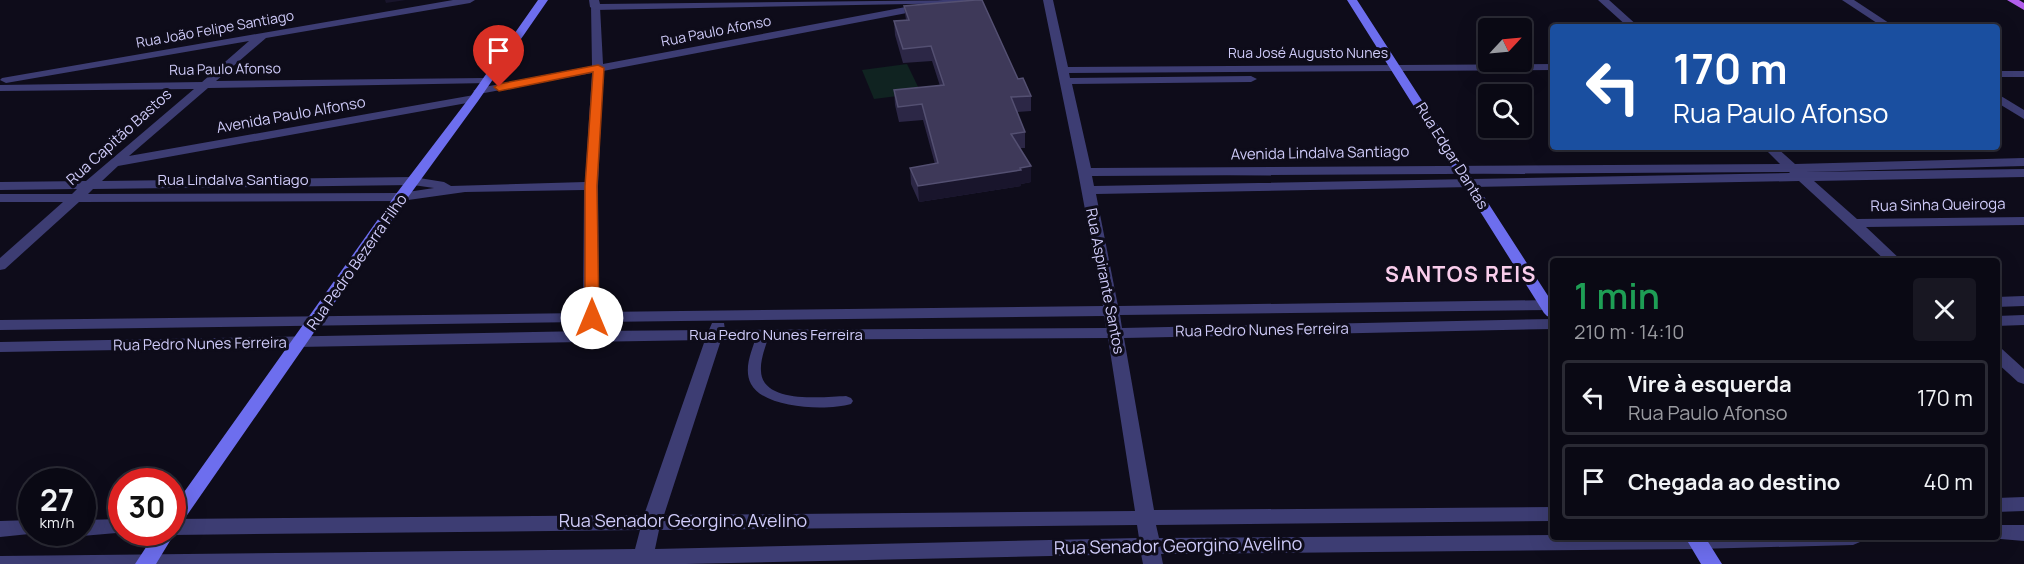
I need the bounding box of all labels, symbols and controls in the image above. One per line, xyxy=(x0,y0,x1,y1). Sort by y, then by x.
street label: Rua João Felipe Santiago xyxy=(134,5,295,52)
street label: Rua Paulo Afonso xyxy=(659,11,773,50)
north arrow xyxy=(1478,18,1532,72)
map controls xyxy=(1478,18,1532,138)
pin xyxy=(473,25,524,87)
icon: arrive xyxy=(482,34,515,67)
text: 170 m xyxy=(1673,39,1788,97)
street label: Rua José Augusto Nunes xyxy=(1228,43,1388,62)
icon: left xyxy=(1574,48,1652,126)
street label: Rua Paulo Afonso xyxy=(169,58,281,79)
street label: Rua Capitão Bastos xyxy=(61,84,176,190)
button: search xyxy=(1478,84,1532,138)
street label: Avenida Paulo Alfonso xyxy=(215,91,367,138)
text: Rua Paulo Afonso xyxy=(1673,94,1888,131)
street label: Rua Edgar Dantas xyxy=(1411,98,1494,213)
street label: Avenida Lindalva Santiago xyxy=(1230,140,1410,165)
street label: Rua Lindalva Santiago xyxy=(157,169,309,190)
street label: Rua Pedro Bezerra Filho xyxy=(302,189,412,334)
street label: Rua Sinha Queiroga xyxy=(1870,193,2006,216)
street label: Rua Aspirante Santos xyxy=(1081,206,1130,356)
district label: SANTOS REIS xyxy=(1385,260,1537,288)
text: 1 min xyxy=(1574,271,1660,320)
button: close xyxy=(1913,278,1976,341)
position arrow xyxy=(560,286,624,350)
street label: Rua Pedro Nunes Ferreira xyxy=(1175,317,1349,342)
text: 210 m · 14:10 xyxy=(1574,318,1684,345)
street label: Rua Pedro Nunes Ferreira xyxy=(689,324,863,345)
street label: Rua Pedro Nunes Ferreira xyxy=(113,331,287,356)
text: Vire à esquerda xyxy=(1628,369,1792,399)
icon: left xyxy=(1577,381,1610,414)
text: 170 m xyxy=(1917,383,1973,413)
text: Rua Paulo Afonso xyxy=(1628,399,1788,426)
icon: arrive xyxy=(1577,465,1610,498)
text: Chegada ao destino xyxy=(1628,467,1840,497)
text: 40 m xyxy=(1924,467,1973,497)
speed limit sign: 30 xyxy=(108,468,186,546)
text: 27 xyxy=(40,479,74,520)
street label: Rua Senador Georgino Avelino xyxy=(559,508,807,532)
text: km/h xyxy=(40,512,74,533)
street label: Rua Senador Georgino Avelino xyxy=(1054,531,1302,559)

